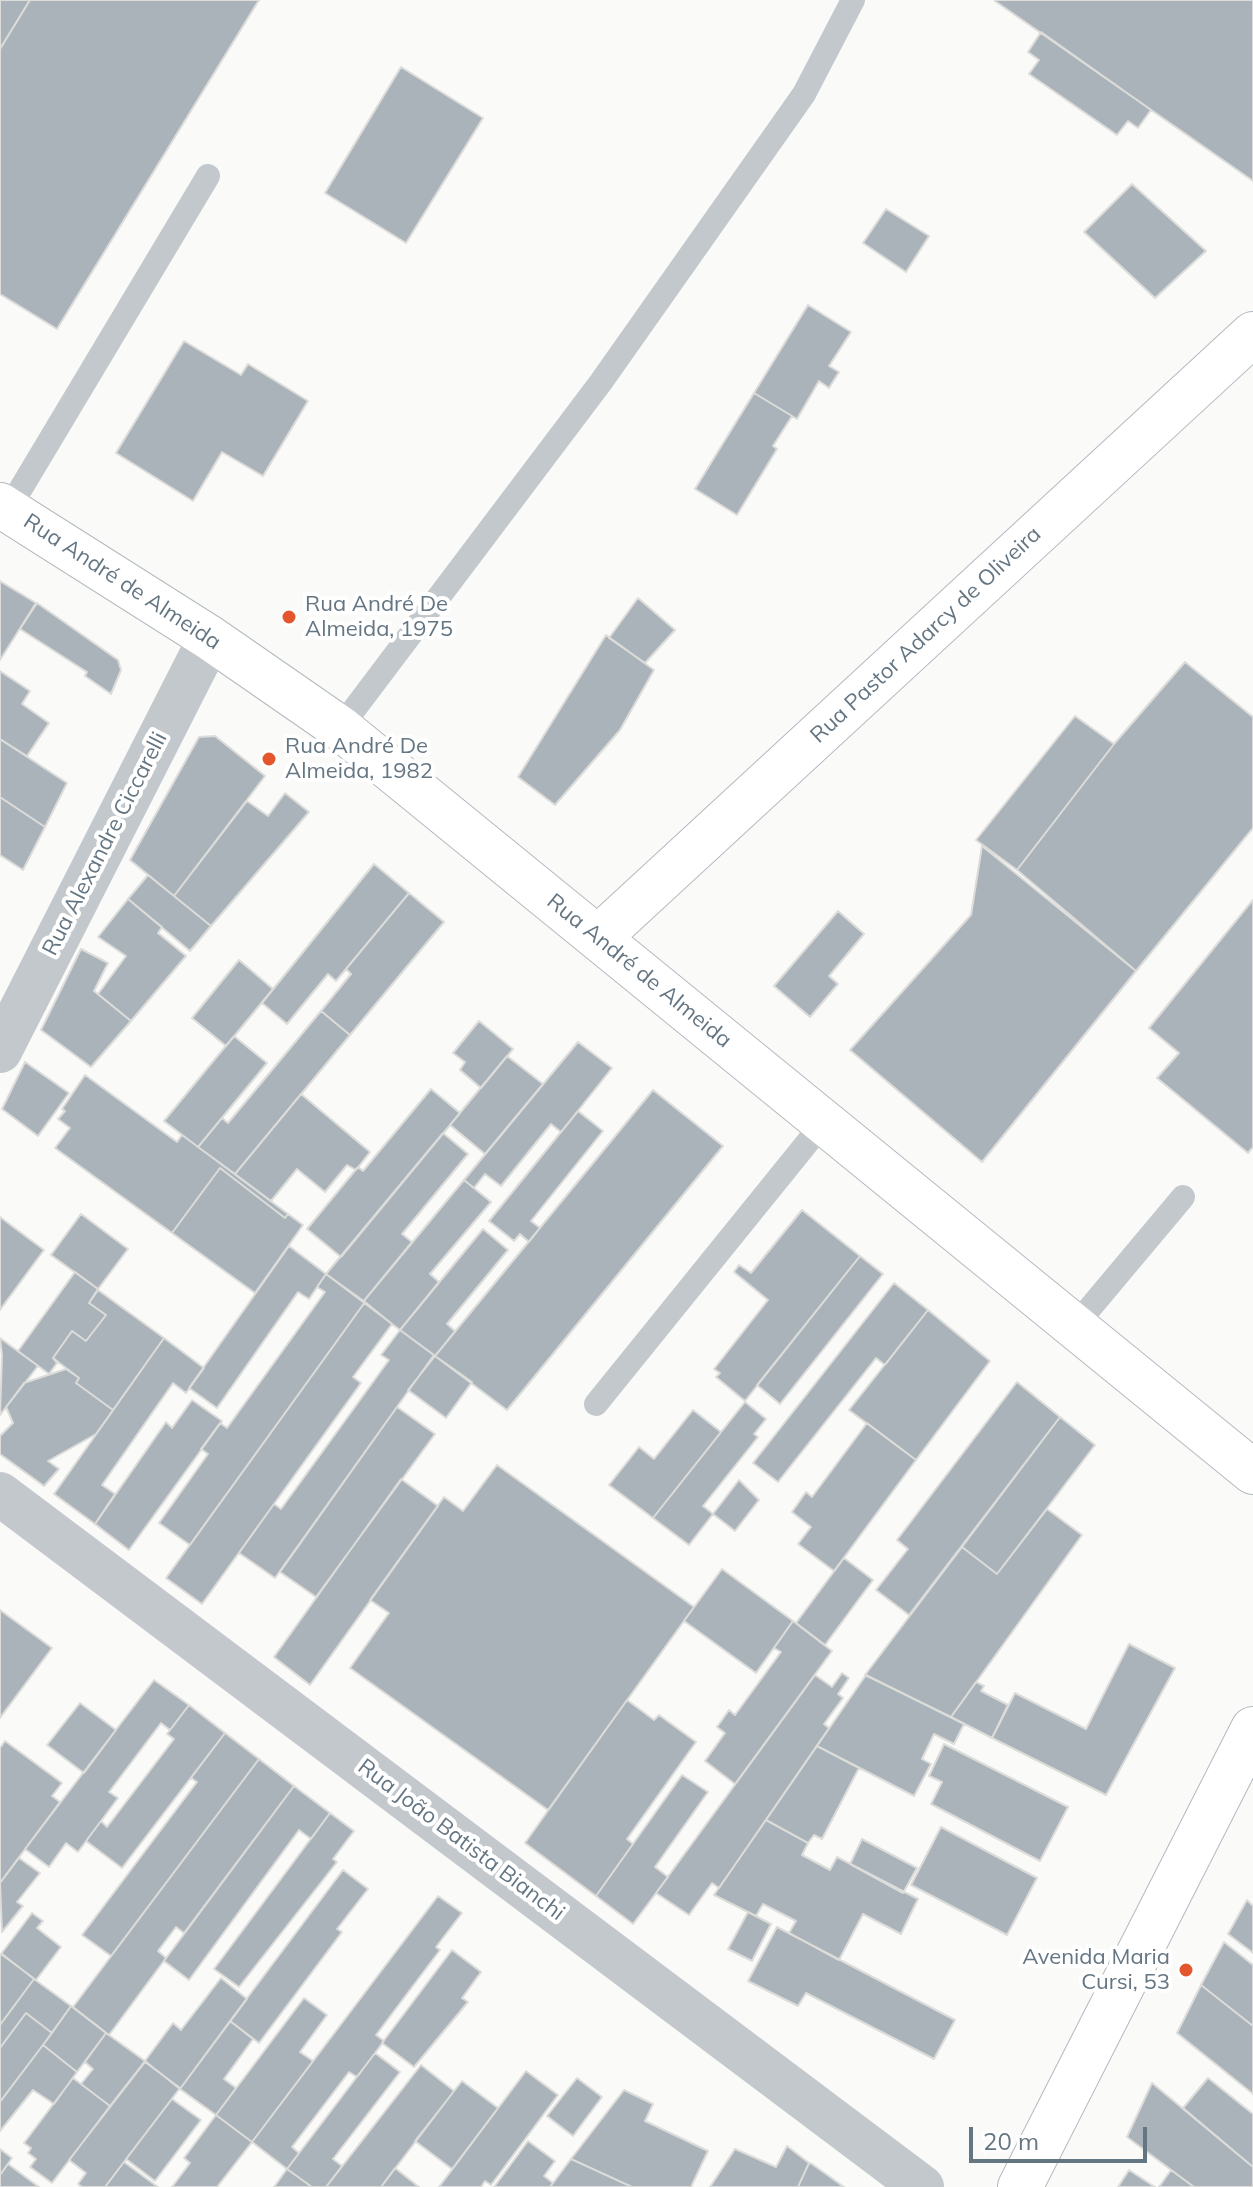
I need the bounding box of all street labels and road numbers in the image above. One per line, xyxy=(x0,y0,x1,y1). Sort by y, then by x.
street label: Rua André de Almeida xyxy=(18,508,226,656)
street label: Rua Pastor Adarcy de Oliveira xyxy=(805,521,1047,749)
street label: Rua Alexandre Ciccarelli xyxy=(37,728,173,960)
street label: Rua André de Almeida xyxy=(541,888,737,1054)
street label: Rua João Batista Bianchi xyxy=(352,1754,570,1926)

